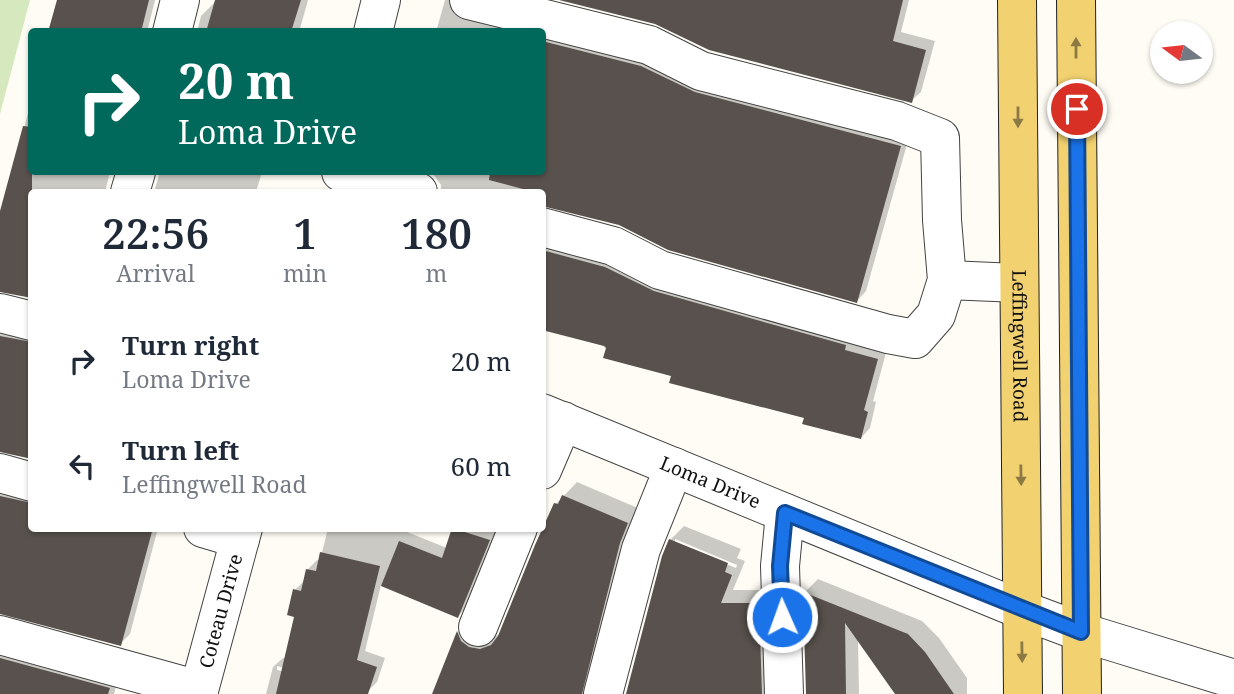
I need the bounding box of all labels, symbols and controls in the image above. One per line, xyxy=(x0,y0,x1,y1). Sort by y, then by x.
north arrow xyxy=(1150,21,1213,84)
map controls xyxy=(1150,21,1213,84)
one-way arrow xyxy=(1070,36,1082,58)
text: 20 m xyxy=(178,47,294,113)
icon: right xyxy=(63,56,154,147)
pin xyxy=(1047,79,1107,139)
icon: arrive xyxy=(1058,90,1096,128)
one-way arrow xyxy=(1012,106,1024,128)
text: Loma Drive xyxy=(178,110,357,153)
text: 22:56 xyxy=(102,204,209,261)
text: 1 xyxy=(293,204,317,261)
text: 180 xyxy=(401,204,472,261)
text: Arrival xyxy=(116,257,195,289)
text: min xyxy=(283,257,327,289)
text: m xyxy=(426,257,447,289)
street label: Leffingwell Road xyxy=(1006,270,1034,423)
text: Turn right xyxy=(122,327,259,363)
icon: right xyxy=(63,342,101,380)
text: 20 m xyxy=(451,343,511,379)
text: Loma Drive xyxy=(122,363,251,395)
text: Turn left xyxy=(122,432,239,468)
icon: left xyxy=(63,447,101,485)
text: 60 m xyxy=(451,448,511,484)
street label: Loma Drive xyxy=(656,450,765,514)
one-way arrow xyxy=(1015,464,1027,486)
text: Leffingwell Road xyxy=(122,468,307,500)
street label: Coteau Drive xyxy=(193,551,248,671)
position arrow xyxy=(745,580,819,654)
one-way arrow xyxy=(1016,641,1028,663)

